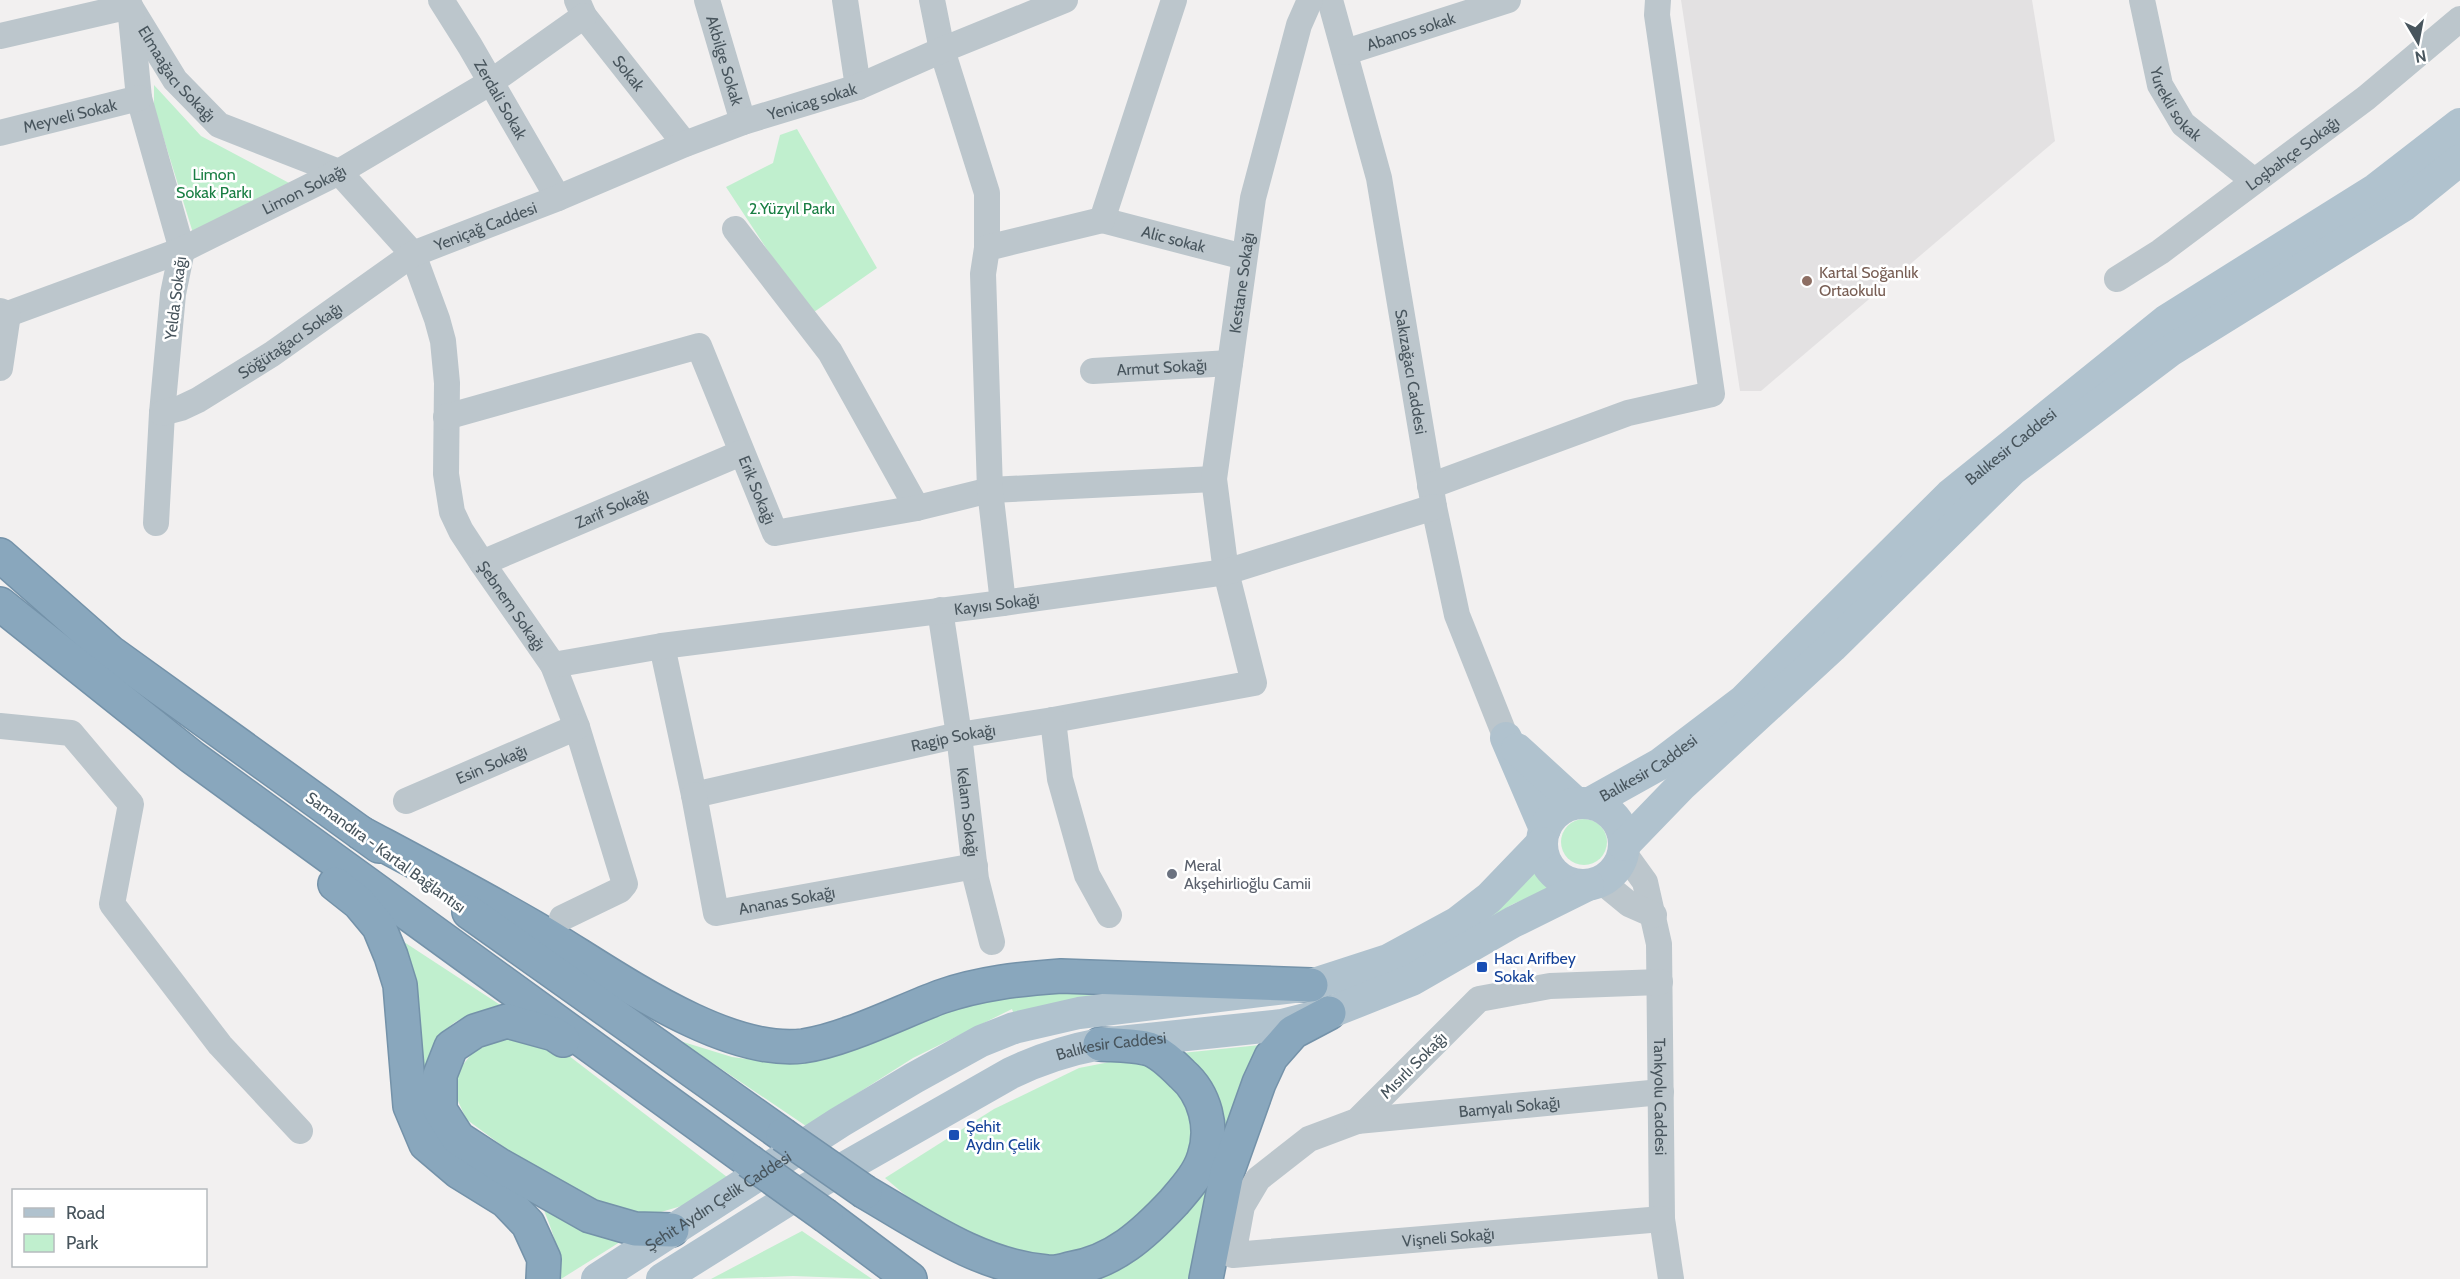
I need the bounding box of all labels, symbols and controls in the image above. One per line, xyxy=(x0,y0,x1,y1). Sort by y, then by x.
street label: Abanos sokak xyxy=(1364,8,1458,55)
north arrow xyxy=(2388,12,2448,72)
street label: Akbilge Sokak xyxy=(702,13,747,109)
street label: Elmaağacı Sokağı xyxy=(134,22,219,126)
text: N xyxy=(2413,46,2428,67)
street label: Sokak xyxy=(609,52,649,96)
street label: Zerdali Sokak xyxy=(470,56,531,144)
street label: Yurekli sokak xyxy=(2146,64,2206,146)
street label: Yenicag sokak xyxy=(764,79,860,124)
street label: Meyveli Sokak xyxy=(21,95,120,137)
street label: Loşbahçe Sokağı xyxy=(2242,112,2343,195)
street label: Limon Sokağı xyxy=(259,161,350,219)
park label: Limon Sokak Parkı xyxy=(176,165,252,202)
street label: Yeniçağ Caddesi xyxy=(431,198,540,255)
park label: 2.Yüzyıl Parkı xyxy=(749,199,835,218)
street label: Alic sokak xyxy=(1140,222,1208,257)
street label: Kestane Sokağı xyxy=(1225,231,1258,334)
street label: Yelda Sokağı xyxy=(161,255,190,342)
place label: Kartal Soğanlık Ortaokulu xyxy=(1819,263,1919,300)
marker: Kartal Soğanlık Ortaokulu xyxy=(1800,274,1814,288)
street label: Söğütağacı Sokağı xyxy=(235,298,346,383)
street label: Sakızağacı Caddesi xyxy=(1391,308,1431,436)
street label: Armut Sokağı xyxy=(1116,355,1208,380)
street label: Balıkesir Caddesi xyxy=(1961,404,2060,489)
street label: Erik Sokağı xyxy=(735,453,779,527)
street label: Zarif Sokağı xyxy=(572,484,652,532)
street label: Şebnem Sokağı xyxy=(473,557,549,655)
street label: Kayısı Sokağı xyxy=(953,589,1041,619)
street label: Ragip Sokağı xyxy=(909,720,997,756)
street label: Balıkesir Caddesi xyxy=(1596,730,1701,806)
street label: Esin Sokağı xyxy=(453,741,530,788)
street label: Kelam Sokağı xyxy=(953,766,982,858)
street label: Samandıra - Kartal Bağlantısı xyxy=(302,788,469,917)
place label: Meral Akşehirlioğlu Camii xyxy=(1184,856,1311,893)
marker: Meral Akşehirlioğlu Camii xyxy=(1165,867,1179,881)
street label: Ananas Sokağı xyxy=(737,883,837,919)
place label: Hacı Ari̇fbey Sokak xyxy=(1494,949,1576,986)
marker: Hacı Ari̇fbey Sokak xyxy=(1475,960,1489,974)
street label: Balıkesir Caddesi xyxy=(1054,1028,1167,1064)
street label: Mısırlı Sokağı xyxy=(1376,1028,1451,1103)
street label: Tankyolu Caddesi xyxy=(1650,1038,1670,1155)
street label: Bamyalı Sokağı xyxy=(1458,1093,1561,1121)
place label: Şehit Aydın Çelik xyxy=(966,1117,1041,1154)
marker: Şehit Aydın Çelik xyxy=(947,1128,961,1142)
street label: Şehit Aydın Çelik Caddesi xyxy=(642,1147,795,1255)
legend xyxy=(12,1189,207,1267)
text: Road xyxy=(66,1202,105,1224)
street label: Vişneli Sokağı xyxy=(1401,1224,1495,1251)
text: Park xyxy=(66,1232,99,1254)

